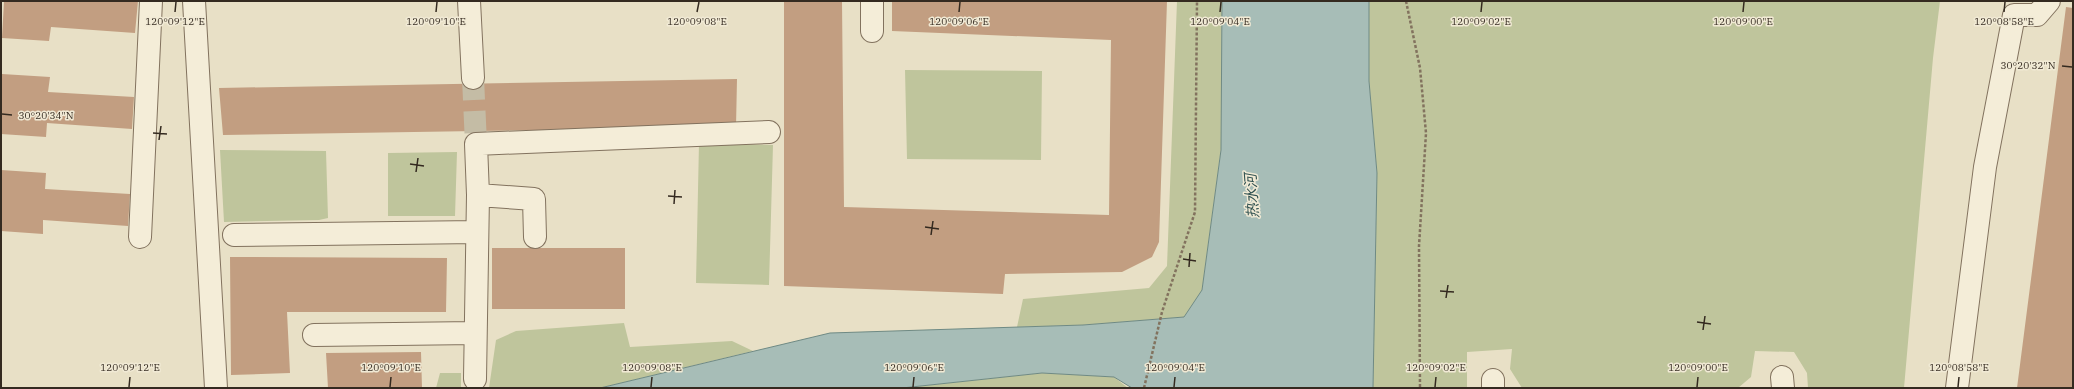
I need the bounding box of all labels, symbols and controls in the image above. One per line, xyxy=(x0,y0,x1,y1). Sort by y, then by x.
text: 120°09'12"E xyxy=(145,15,205,28)
text: 120°09'10"E xyxy=(406,15,466,28)
text: 120°09'08"E xyxy=(667,15,727,28)
text: 120°09'06"E xyxy=(929,15,989,28)
text: 120°09'04"E xyxy=(1190,15,1250,28)
text: 120°09'02"E xyxy=(1451,15,1511,28)
text: 120°09'00"E xyxy=(1713,15,1773,28)
text: 120°08'58"E xyxy=(1974,15,2034,28)
text: 30°20'32"N xyxy=(2001,59,2056,72)
text: 30°20'34"N xyxy=(19,109,74,122)
water label: 热水河 xyxy=(1240,170,1263,219)
text: 120°09'12"E xyxy=(100,361,160,374)
text: 120°09'10"E xyxy=(361,361,421,374)
text: 120°09'08"E xyxy=(622,361,682,374)
text: 120°09'06"E xyxy=(884,361,944,374)
text: 120°09'04"E xyxy=(1145,361,1205,374)
text: 120°09'02"E xyxy=(1406,361,1466,374)
text: 120°09'00"E xyxy=(1668,361,1728,374)
text: 120°08'58"E xyxy=(1929,361,1989,374)

